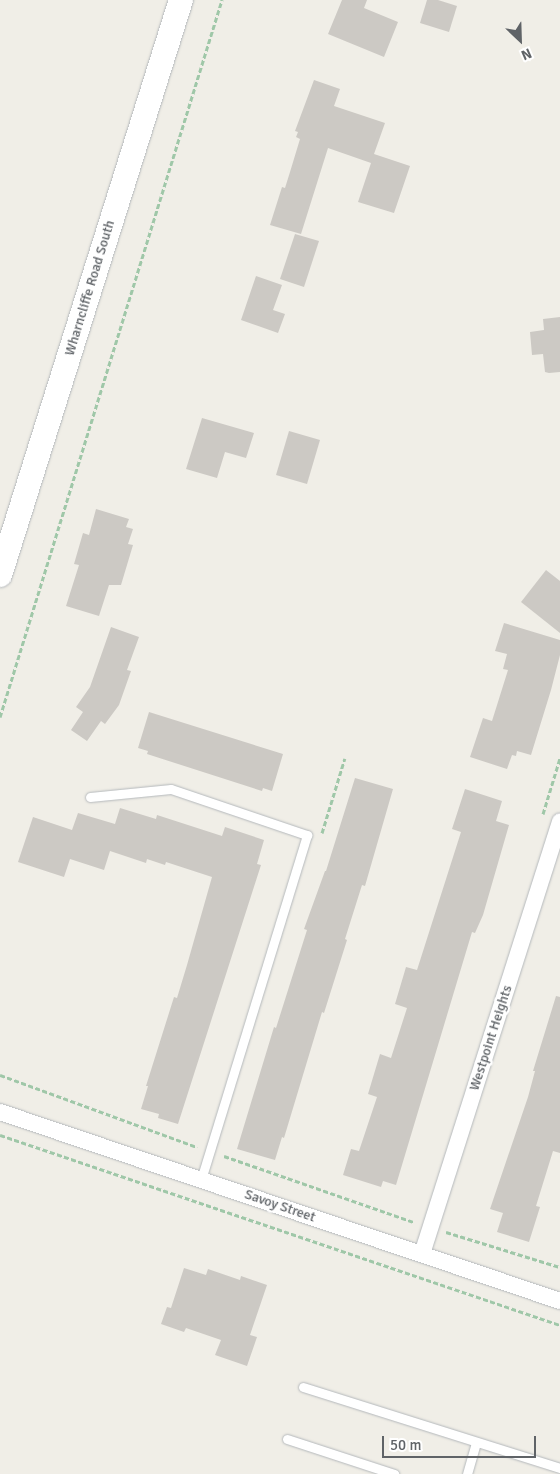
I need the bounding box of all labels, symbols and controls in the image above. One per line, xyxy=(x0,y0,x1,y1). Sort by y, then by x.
north arrow xyxy=(495,15,545,65)
text: N xyxy=(518,44,534,64)
street label: Wharncliffe Road South xyxy=(61,218,119,358)
street label: Westpoint Heights xyxy=(466,983,516,1093)
street label: Savoy Street xyxy=(242,1186,318,1226)
scale bar xyxy=(385,1426,539,1458)
text: 50 m xyxy=(390,1436,421,1454)

